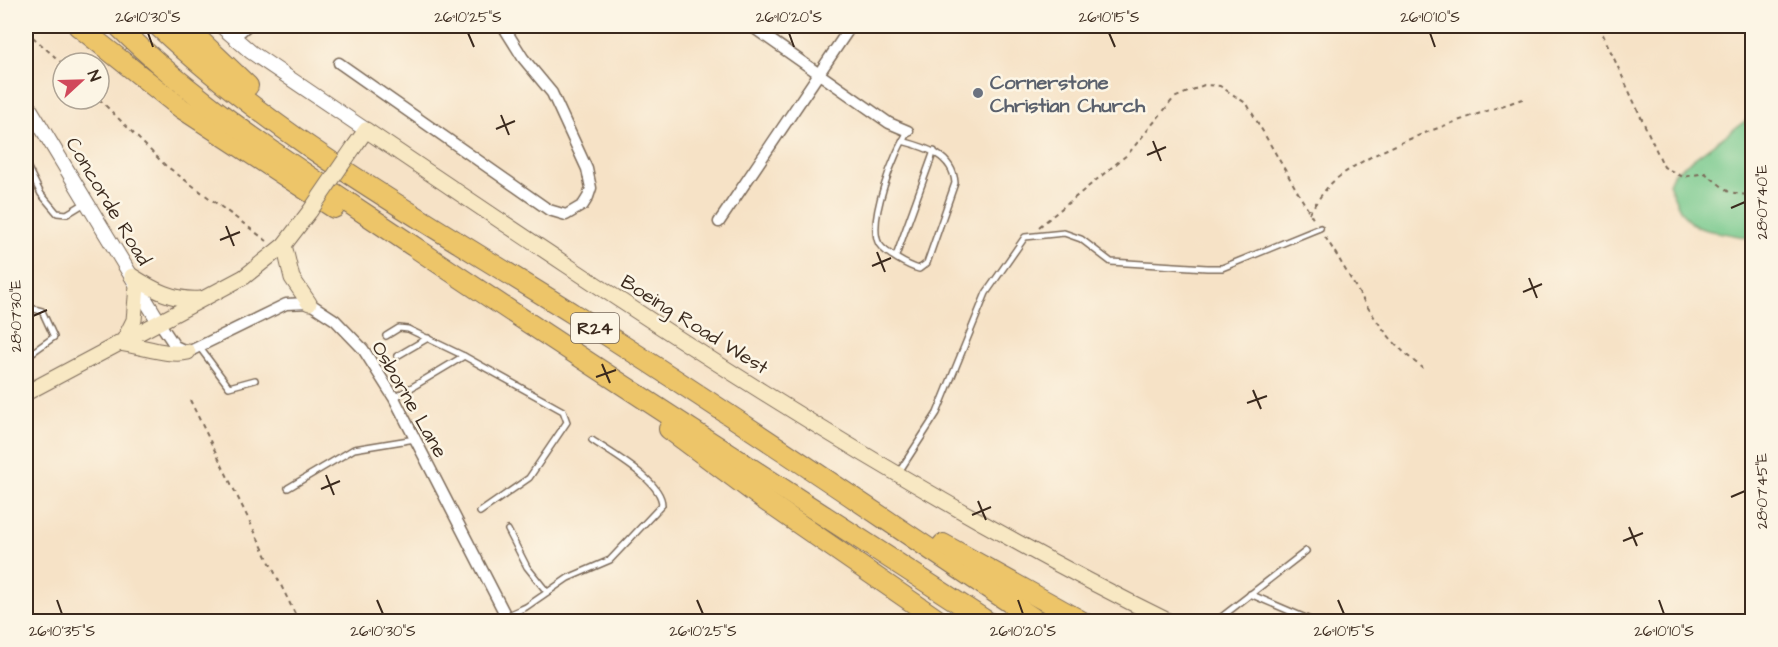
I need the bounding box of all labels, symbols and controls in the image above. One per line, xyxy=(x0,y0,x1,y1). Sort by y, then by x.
text: 26°10'30"S xyxy=(115,7,181,28)
text: 26°10'25"S xyxy=(434,7,502,28)
text: 26°10'20"S xyxy=(756,7,823,28)
text: 26°10'15"S xyxy=(1079,7,1140,28)
text: 26°10'10"S xyxy=(1400,7,1460,28)
north arrow xyxy=(51,51,111,111)
text: N xyxy=(82,67,106,85)
place label: Cornerstone Christian Church xyxy=(990,69,1146,120)
marker: Cornerstone Christian Church xyxy=(971,86,985,100)
street label: Concorde Road xyxy=(59,132,158,271)
text: 28°07'40"E xyxy=(1752,164,1773,239)
street label: Boeing Road West xyxy=(615,268,774,382)
text: 28°07'30"E xyxy=(6,280,27,352)
road number: R24 xyxy=(571,313,619,343)
street label: Osborne Lane xyxy=(364,336,454,463)
text: 28°07'45"E xyxy=(1752,453,1773,529)
text: 26°10'35"S xyxy=(29,621,96,642)
text: 26°10'30"S xyxy=(350,621,416,642)
text: 26°10'25"S xyxy=(669,621,737,642)
text: 26°10'20"S xyxy=(990,621,1057,642)
text: 26°10'15"S xyxy=(1314,621,1375,642)
text: 26°10'10"S xyxy=(1634,621,1694,642)

